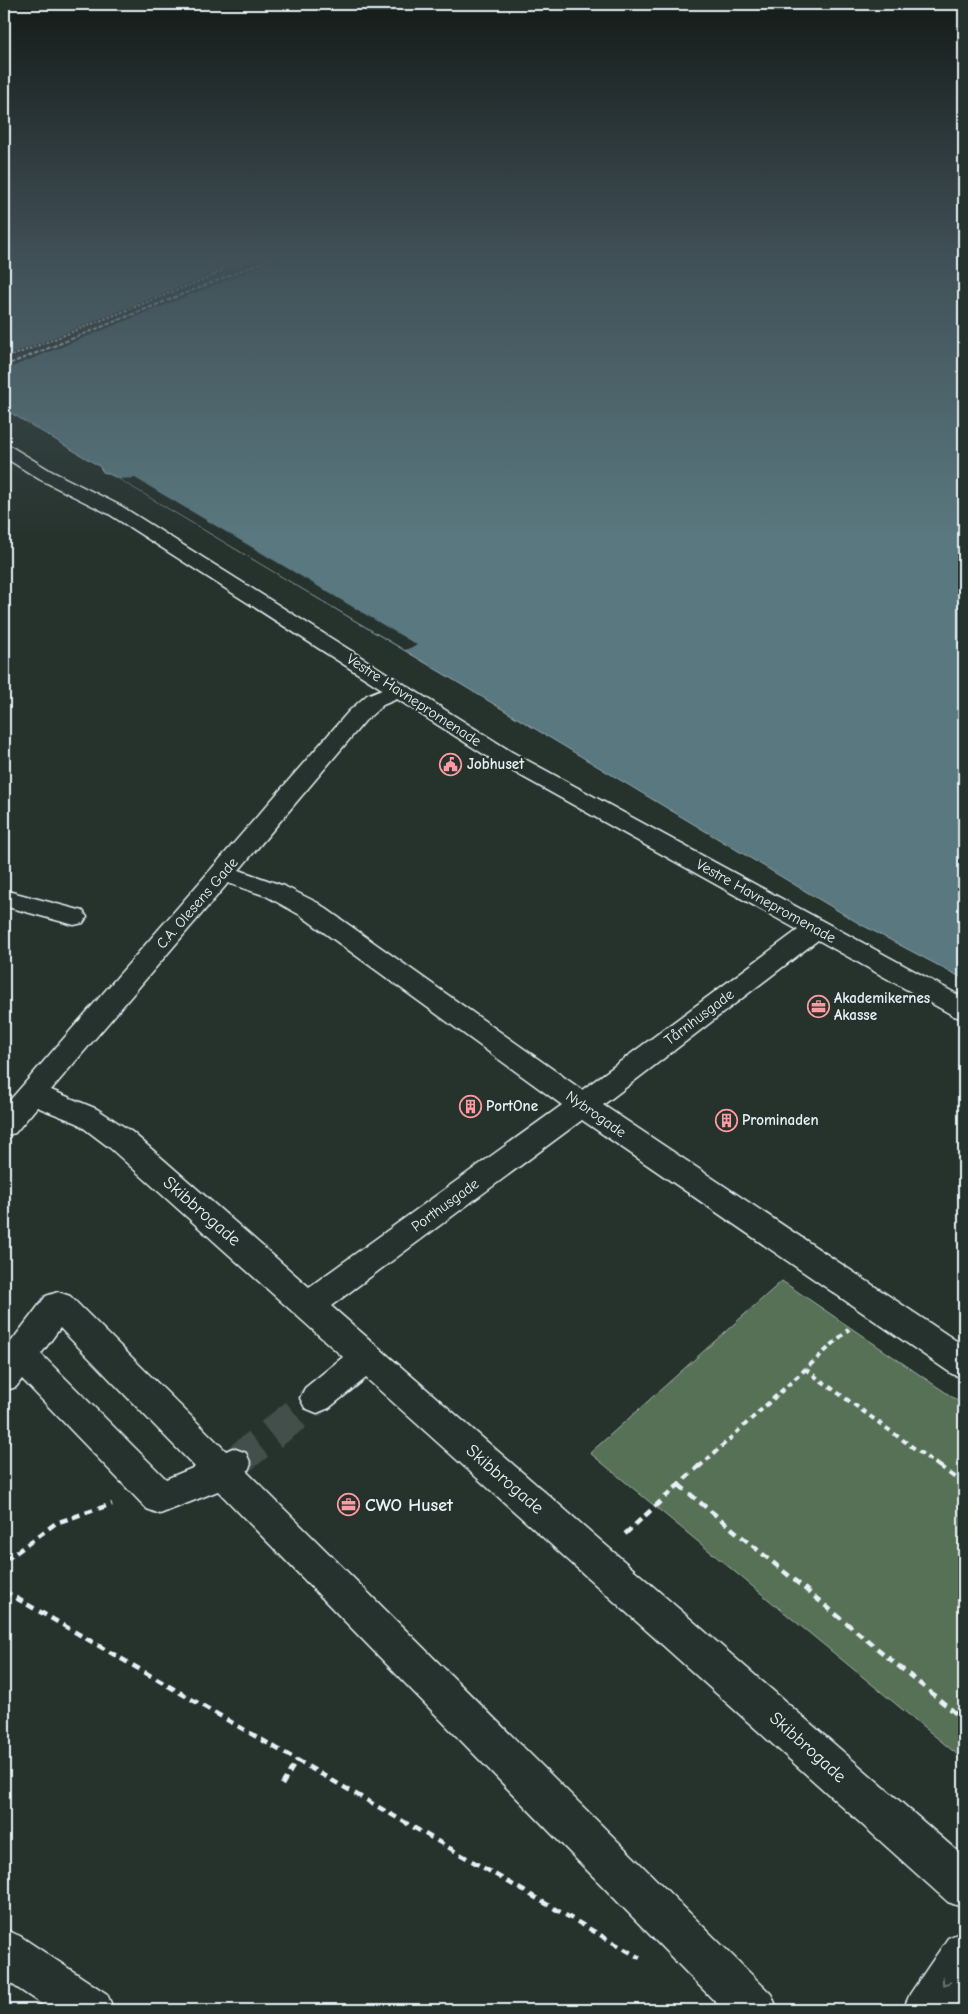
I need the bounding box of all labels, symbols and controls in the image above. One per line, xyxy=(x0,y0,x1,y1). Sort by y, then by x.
street label: Vestre Havnepromenade xyxy=(343,650,485,751)
public building icon: Jobhuset xyxy=(439,752,463,776)
place label: Jobhuset xyxy=(467,755,525,773)
street label: C.A. Olesens Gade xyxy=(152,853,242,952)
street label: Vestre Havnepromenade xyxy=(693,855,839,947)
street label: Tårnhusgade xyxy=(661,985,738,1049)
place label: Akademikernes Akasse xyxy=(834,989,930,1024)
office icon: Akademikernes Akasse xyxy=(806,995,830,1019)
street label: Nybrogade xyxy=(562,1087,630,1142)
building icon: PortOne xyxy=(458,1094,482,1118)
place label: PortOne xyxy=(486,1097,538,1115)
building icon: Prominaden xyxy=(714,1108,738,1132)
place label: Prominaden xyxy=(742,1111,819,1129)
street label: Skibbrogade xyxy=(159,1172,245,1251)
street label: Porthusgade xyxy=(408,1174,483,1236)
street label: Skibbrogade xyxy=(462,1440,548,1519)
office icon: CWO Huset xyxy=(337,1493,361,1517)
place label: CWO Huset xyxy=(365,1495,454,1516)
street label: Skibbrogade xyxy=(765,1708,850,1787)
one-way arrow xyxy=(942,1976,951,1986)

